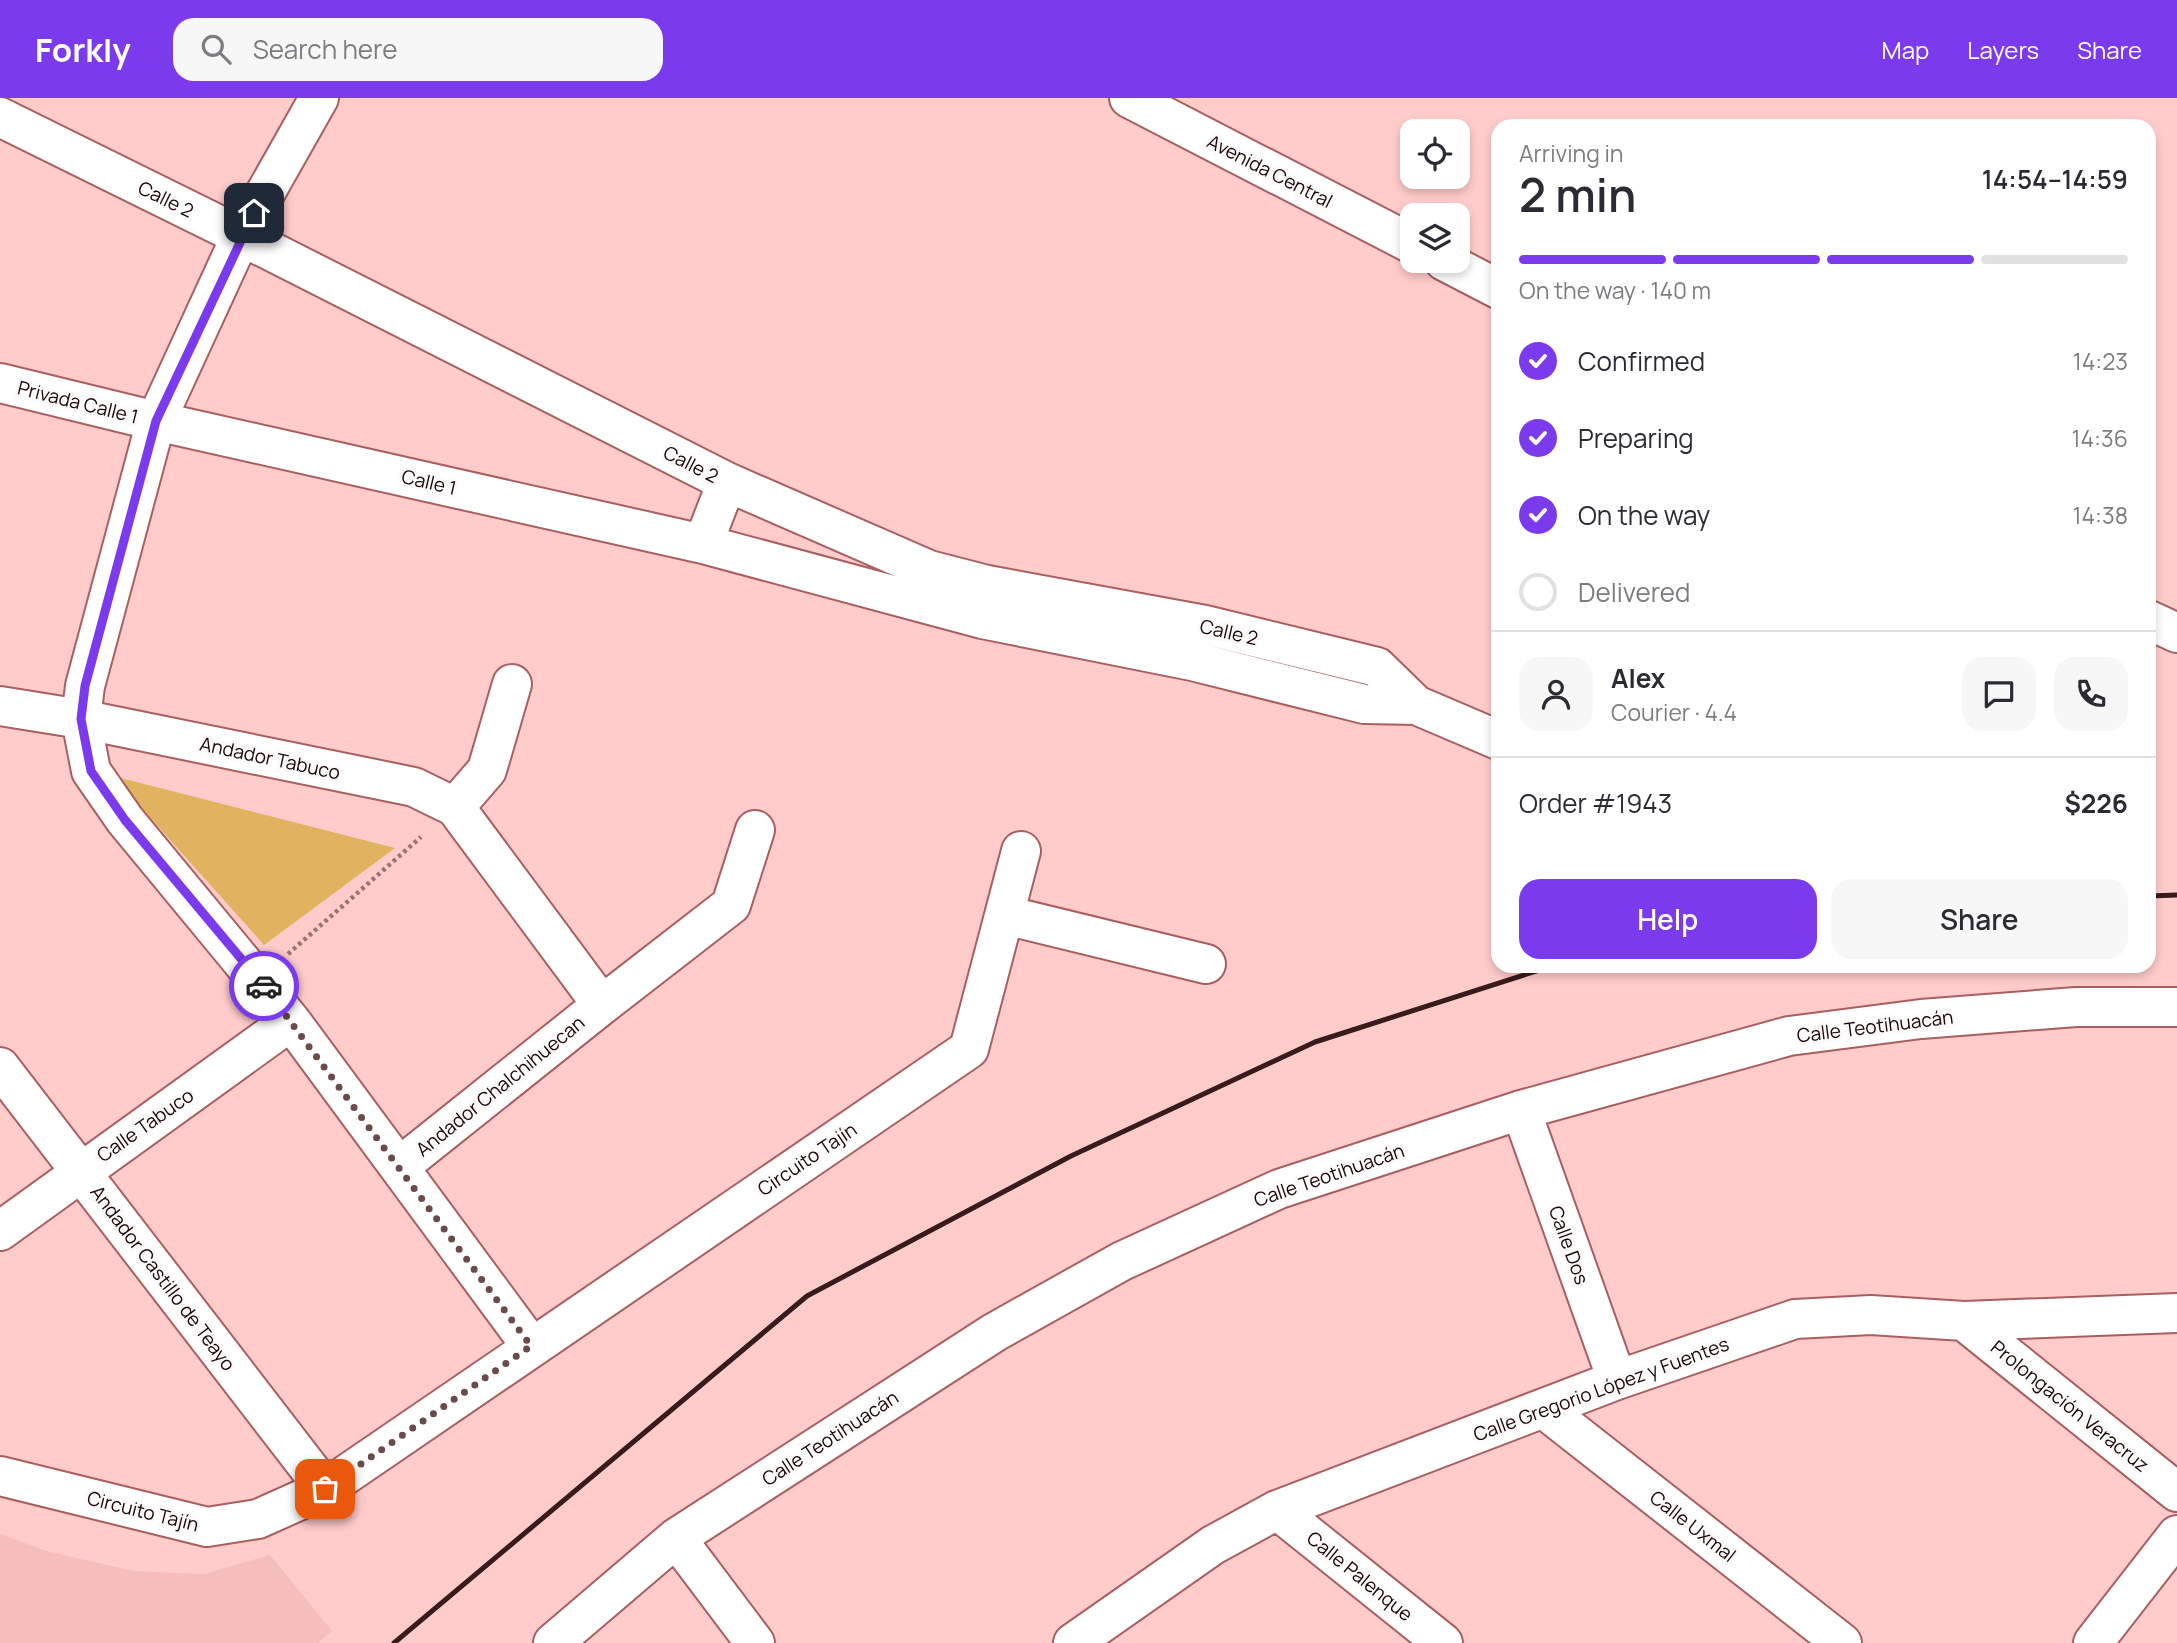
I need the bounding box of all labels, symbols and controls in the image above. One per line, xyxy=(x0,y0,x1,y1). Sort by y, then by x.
search box xyxy=(173,18,663,81)
text: Forkly xyxy=(35,27,131,72)
icon: search xyxy=(197,30,235,68)
text: Search here xyxy=(253,31,397,67)
text: Map xyxy=(1882,33,1929,66)
text: Layers xyxy=(1967,33,2039,66)
text: Share xyxy=(2077,33,2142,66)
map controls xyxy=(1400,119,1470,273)
button: locate xyxy=(1400,119,1470,189)
street label: Avenida Central xyxy=(1203,128,1337,214)
text: Arriving in xyxy=(1519,137,1624,169)
text: 14:54–14:59 xyxy=(1982,161,2128,197)
text: 2 min xyxy=(1519,163,1636,226)
street label: Calle 2 xyxy=(134,174,198,224)
pin xyxy=(224,183,284,243)
icon: home xyxy=(235,194,273,232)
button: layers xyxy=(1400,203,1470,273)
text: On the way · 140 m xyxy=(1519,274,1711,306)
icon: check xyxy=(1519,342,1557,380)
text: Confirmed xyxy=(1578,343,1705,379)
text: 14:23 xyxy=(2073,345,2128,377)
street label: Privada Calle 1 xyxy=(15,374,141,430)
icon: check xyxy=(1519,419,1557,457)
text: Preparing xyxy=(1578,420,1694,456)
text: 14:36 xyxy=(2072,422,2128,454)
street label: Calle 2 xyxy=(659,439,723,489)
street label: Calle 1 xyxy=(399,463,459,501)
icon: check xyxy=(1519,496,1557,534)
text: On the way xyxy=(1578,497,1710,533)
text: 14:38 xyxy=(2073,499,2128,531)
text: Delivered xyxy=(1578,574,1690,610)
street label: Calle 2 xyxy=(1197,613,1261,651)
button: person xyxy=(1519,657,1593,731)
button: chat xyxy=(1962,657,2036,731)
button: phone xyxy=(2054,657,2128,731)
text: Alex xyxy=(1611,660,1665,696)
text: Courier · 4.4 xyxy=(1611,696,1737,728)
street label: Andador Tabuco xyxy=(197,730,343,786)
text: Order #1943 xyxy=(1519,785,1672,821)
text: $226 xyxy=(2065,785,2128,821)
button: Help xyxy=(1519,879,1817,959)
button: Share xyxy=(1831,879,2128,959)
courier xyxy=(229,951,299,1021)
icon: car xyxy=(245,967,283,1005)
street label: Calle Teotihuacán xyxy=(1795,1003,1955,1049)
street label: Andador Chalchihuecan xyxy=(410,1010,590,1162)
street label: Calle Tabuco xyxy=(91,1082,199,1168)
street label: Circuito Tajín xyxy=(752,1116,862,1202)
street label: Calle Teotihuacán xyxy=(1250,1137,1408,1213)
street label: Andador Castillo de Teayo xyxy=(85,1180,241,1376)
street label: Calle Dos xyxy=(1543,1202,1595,1288)
street label: Calle Gregorio López y Fuentes xyxy=(1470,1331,1732,1447)
street label: Prolongación Veracruz xyxy=(1986,1334,2154,1478)
street label: Calle Teotihuacán xyxy=(757,1384,903,1492)
pin xyxy=(295,1459,355,1519)
icon: bag xyxy=(306,1470,344,1508)
street label: Calle Uxmal xyxy=(1645,1484,1741,1568)
street label: Circuito Tajín xyxy=(84,1485,202,1537)
street label: Calle Palenque xyxy=(1301,1525,1419,1627)

